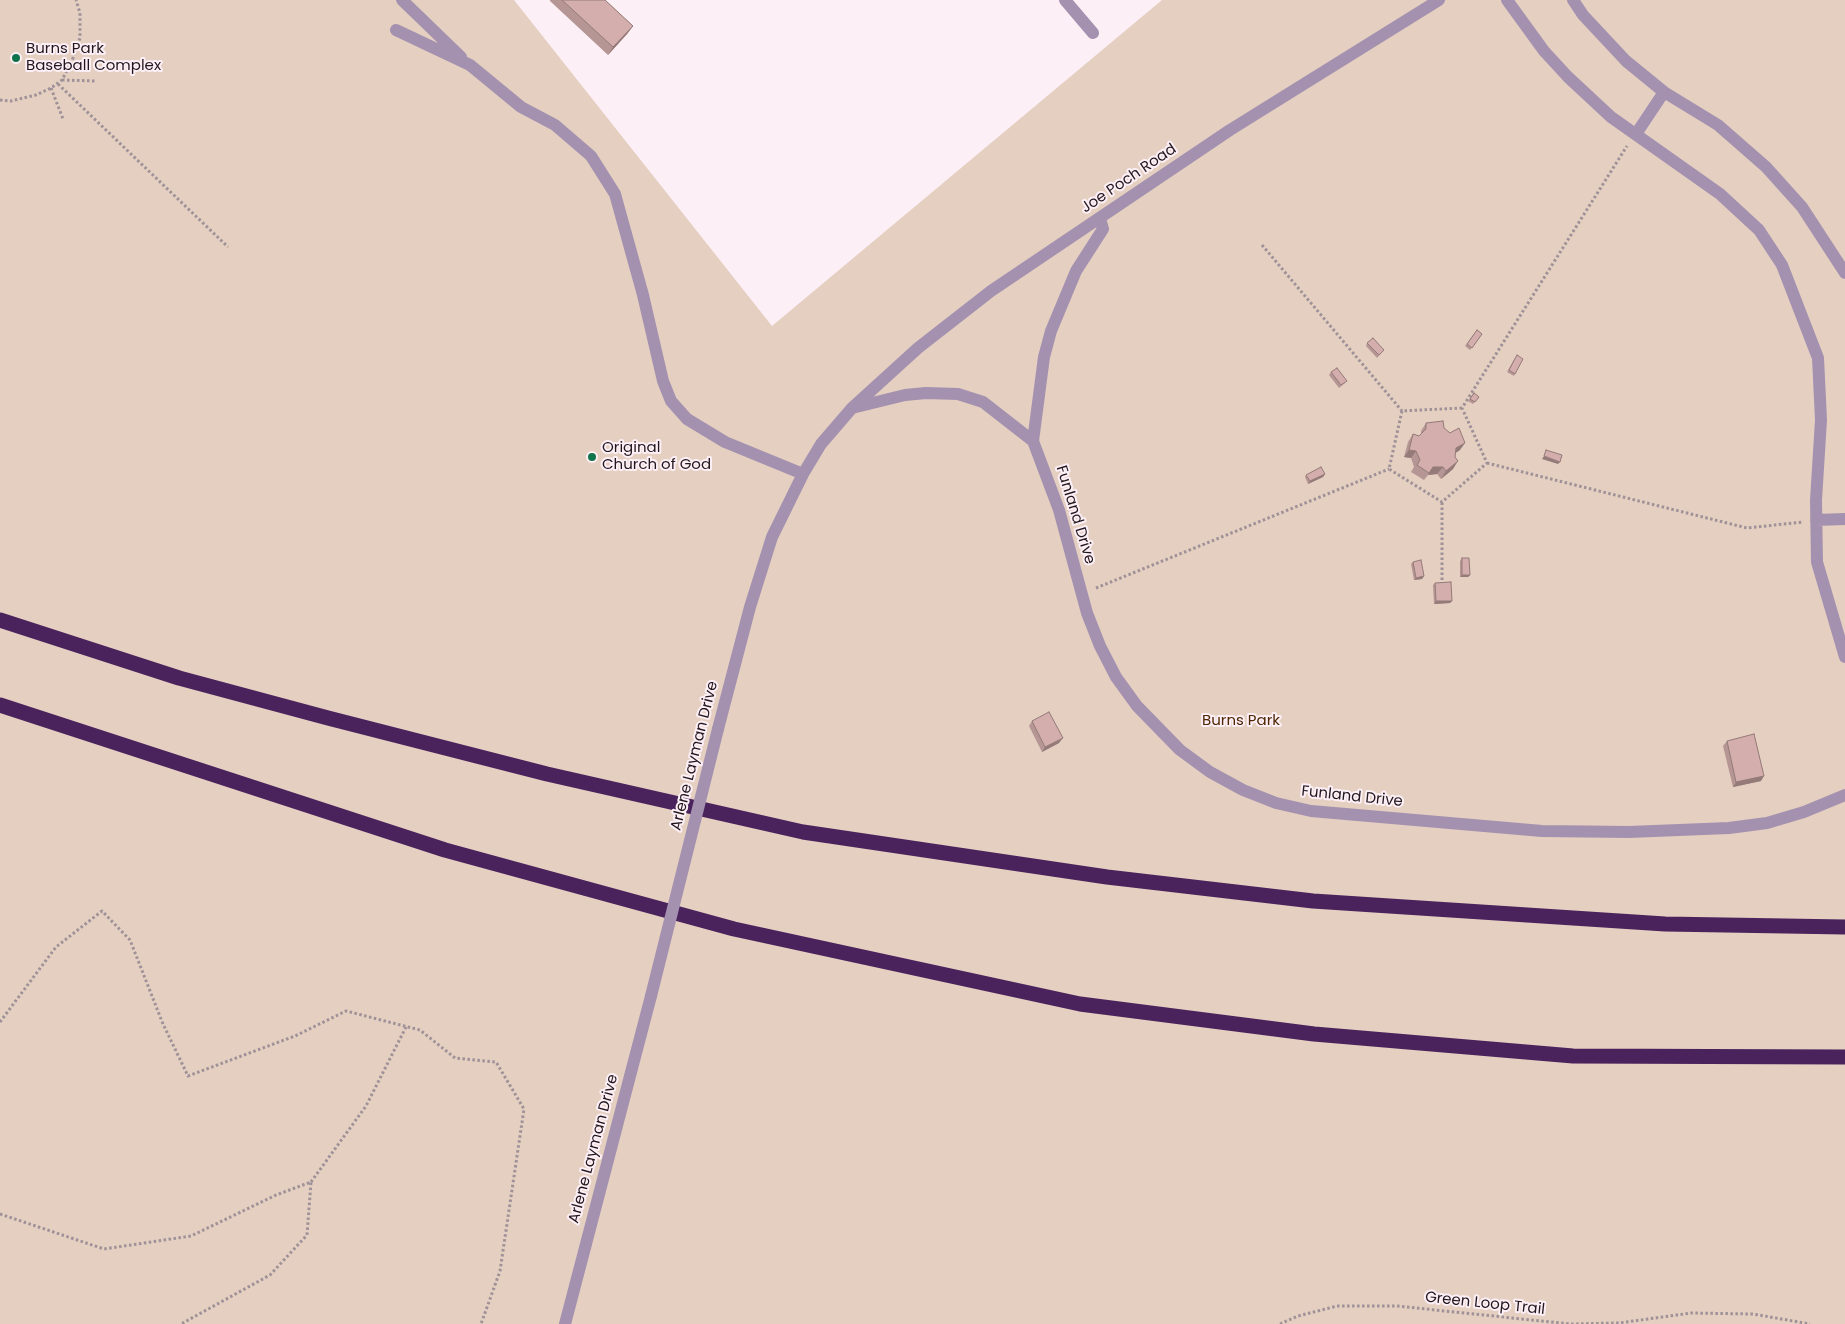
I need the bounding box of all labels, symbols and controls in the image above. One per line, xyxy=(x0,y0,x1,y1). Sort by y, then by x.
place label: Burns Park Baseball Complex xyxy=(26,40,161,75)
marker: Burns Park Baseball Complex xyxy=(10,52,22,64)
street label: Joe Poch Road xyxy=(1078,141,1180,217)
place label: Original Church of God xyxy=(602,439,711,474)
marker: Original Church of God xyxy=(586,451,598,463)
street label: Funland Drive xyxy=(1051,464,1099,566)
street label: Arlene Layman Drive xyxy=(668,679,722,833)
park label: Burns Park xyxy=(1202,712,1280,730)
street label: Funland Drive xyxy=(1300,783,1404,811)
street label: Arlene Layman Drive xyxy=(565,1073,623,1225)
street label: Green Loop Trail xyxy=(1424,1289,1546,1319)

